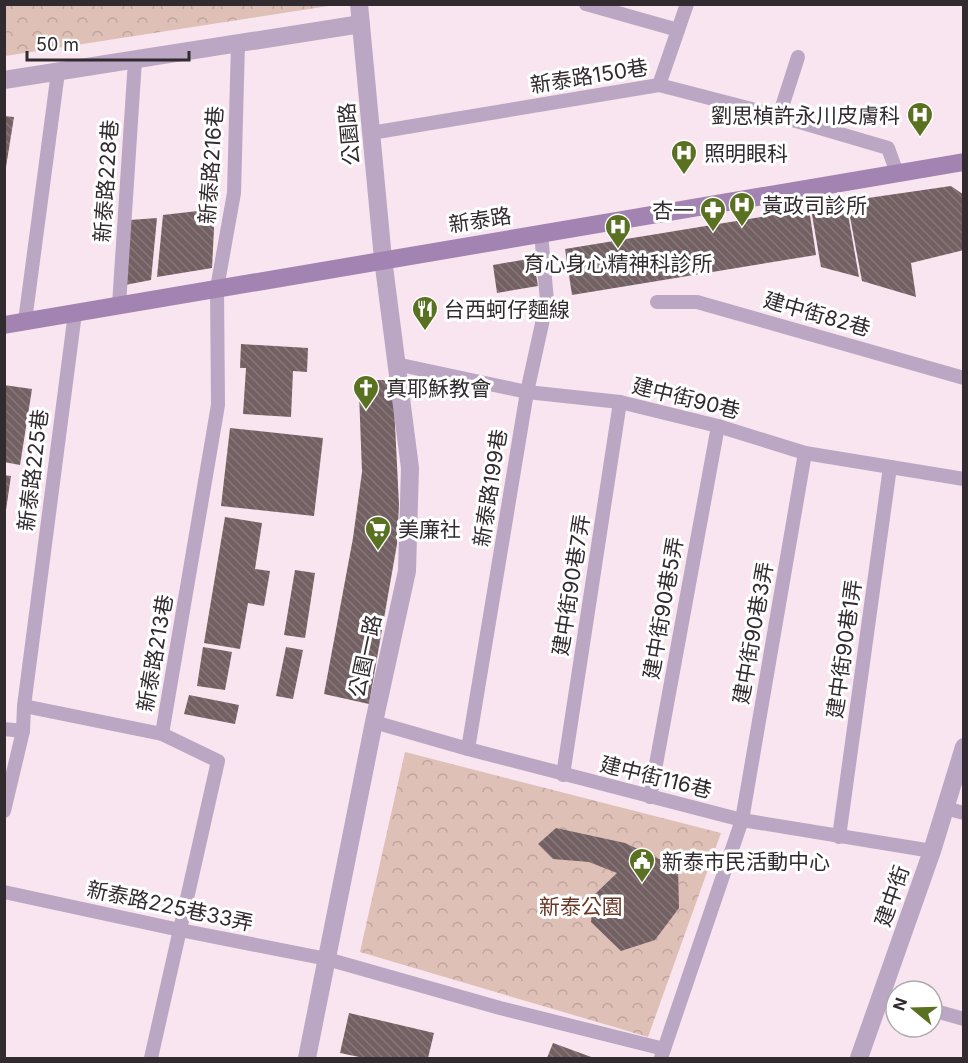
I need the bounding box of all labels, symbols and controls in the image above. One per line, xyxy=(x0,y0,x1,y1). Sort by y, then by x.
scale bar xyxy=(27,24,189,62)
text: 50 m xyxy=(36,34,79,55)
street label: 新泰路150巷 xyxy=(528,54,650,98)
hospital icon: 劉思楨許永川皮膚科 xyxy=(905,100,935,138)
street label: 公園路 xyxy=(334,102,364,166)
place label: 劉思楨許永川皮膚科 xyxy=(711,103,900,128)
street label: 新泰路216巷 xyxy=(194,105,228,225)
street label: 新泰路228巷 xyxy=(89,119,123,243)
hospital icon: 照明眼科 xyxy=(669,138,699,176)
place label: 照明眼科 xyxy=(704,141,788,166)
hospital icon: 黃政司診所 xyxy=(727,190,757,228)
place label: 黃政司診所 xyxy=(762,193,867,218)
pharmacy icon: 杏一 xyxy=(698,195,728,233)
place label: 杏一 xyxy=(652,198,694,223)
street label: 新泰路 xyxy=(447,203,513,237)
hospital icon: 育心身心精神科診所 xyxy=(603,212,633,250)
place label: 育心身心精神科診所 xyxy=(524,251,713,276)
street label: 建中街82巷 xyxy=(761,287,873,341)
restaurant icon: 台西蚵仔麵線 xyxy=(410,294,440,332)
place label: 台西蚵仔麵線 xyxy=(444,297,570,322)
church icon: 真耶穌教會 xyxy=(351,373,381,411)
street label: 建中街90巷 xyxy=(629,373,743,423)
place label: 真耶穌教會 xyxy=(386,376,491,401)
street label: 新泰路225巷 xyxy=(13,408,53,532)
street label: 新泰路199巷 xyxy=(468,427,512,549)
street label: 建中街90巷7弄 xyxy=(547,512,595,658)
supermarket icon: 美廉社 xyxy=(363,514,393,552)
place label: 美廉社 xyxy=(398,517,461,542)
street label: 建中街90巷5弄 xyxy=(638,535,688,681)
street label: 建中街90巷3弄 xyxy=(728,560,778,706)
street label: 建中街90巷1弄 xyxy=(822,578,866,720)
street label: 新泰路213巷 xyxy=(132,593,178,713)
street label: 公園一路 xyxy=(344,612,386,700)
street label: 建中街116巷 xyxy=(598,751,714,803)
public building icon: 新泰市民活動中心 xyxy=(627,846,657,884)
place label: 新泰市民活動中心 xyxy=(662,849,830,874)
street label: 建中街 xyxy=(870,862,914,930)
street label: 新泰路225巷33弄 xyxy=(85,876,255,936)
park label: 新泰公園 xyxy=(539,894,623,919)
north arrow xyxy=(884,979,944,1039)
text: N xyxy=(888,995,911,1013)

